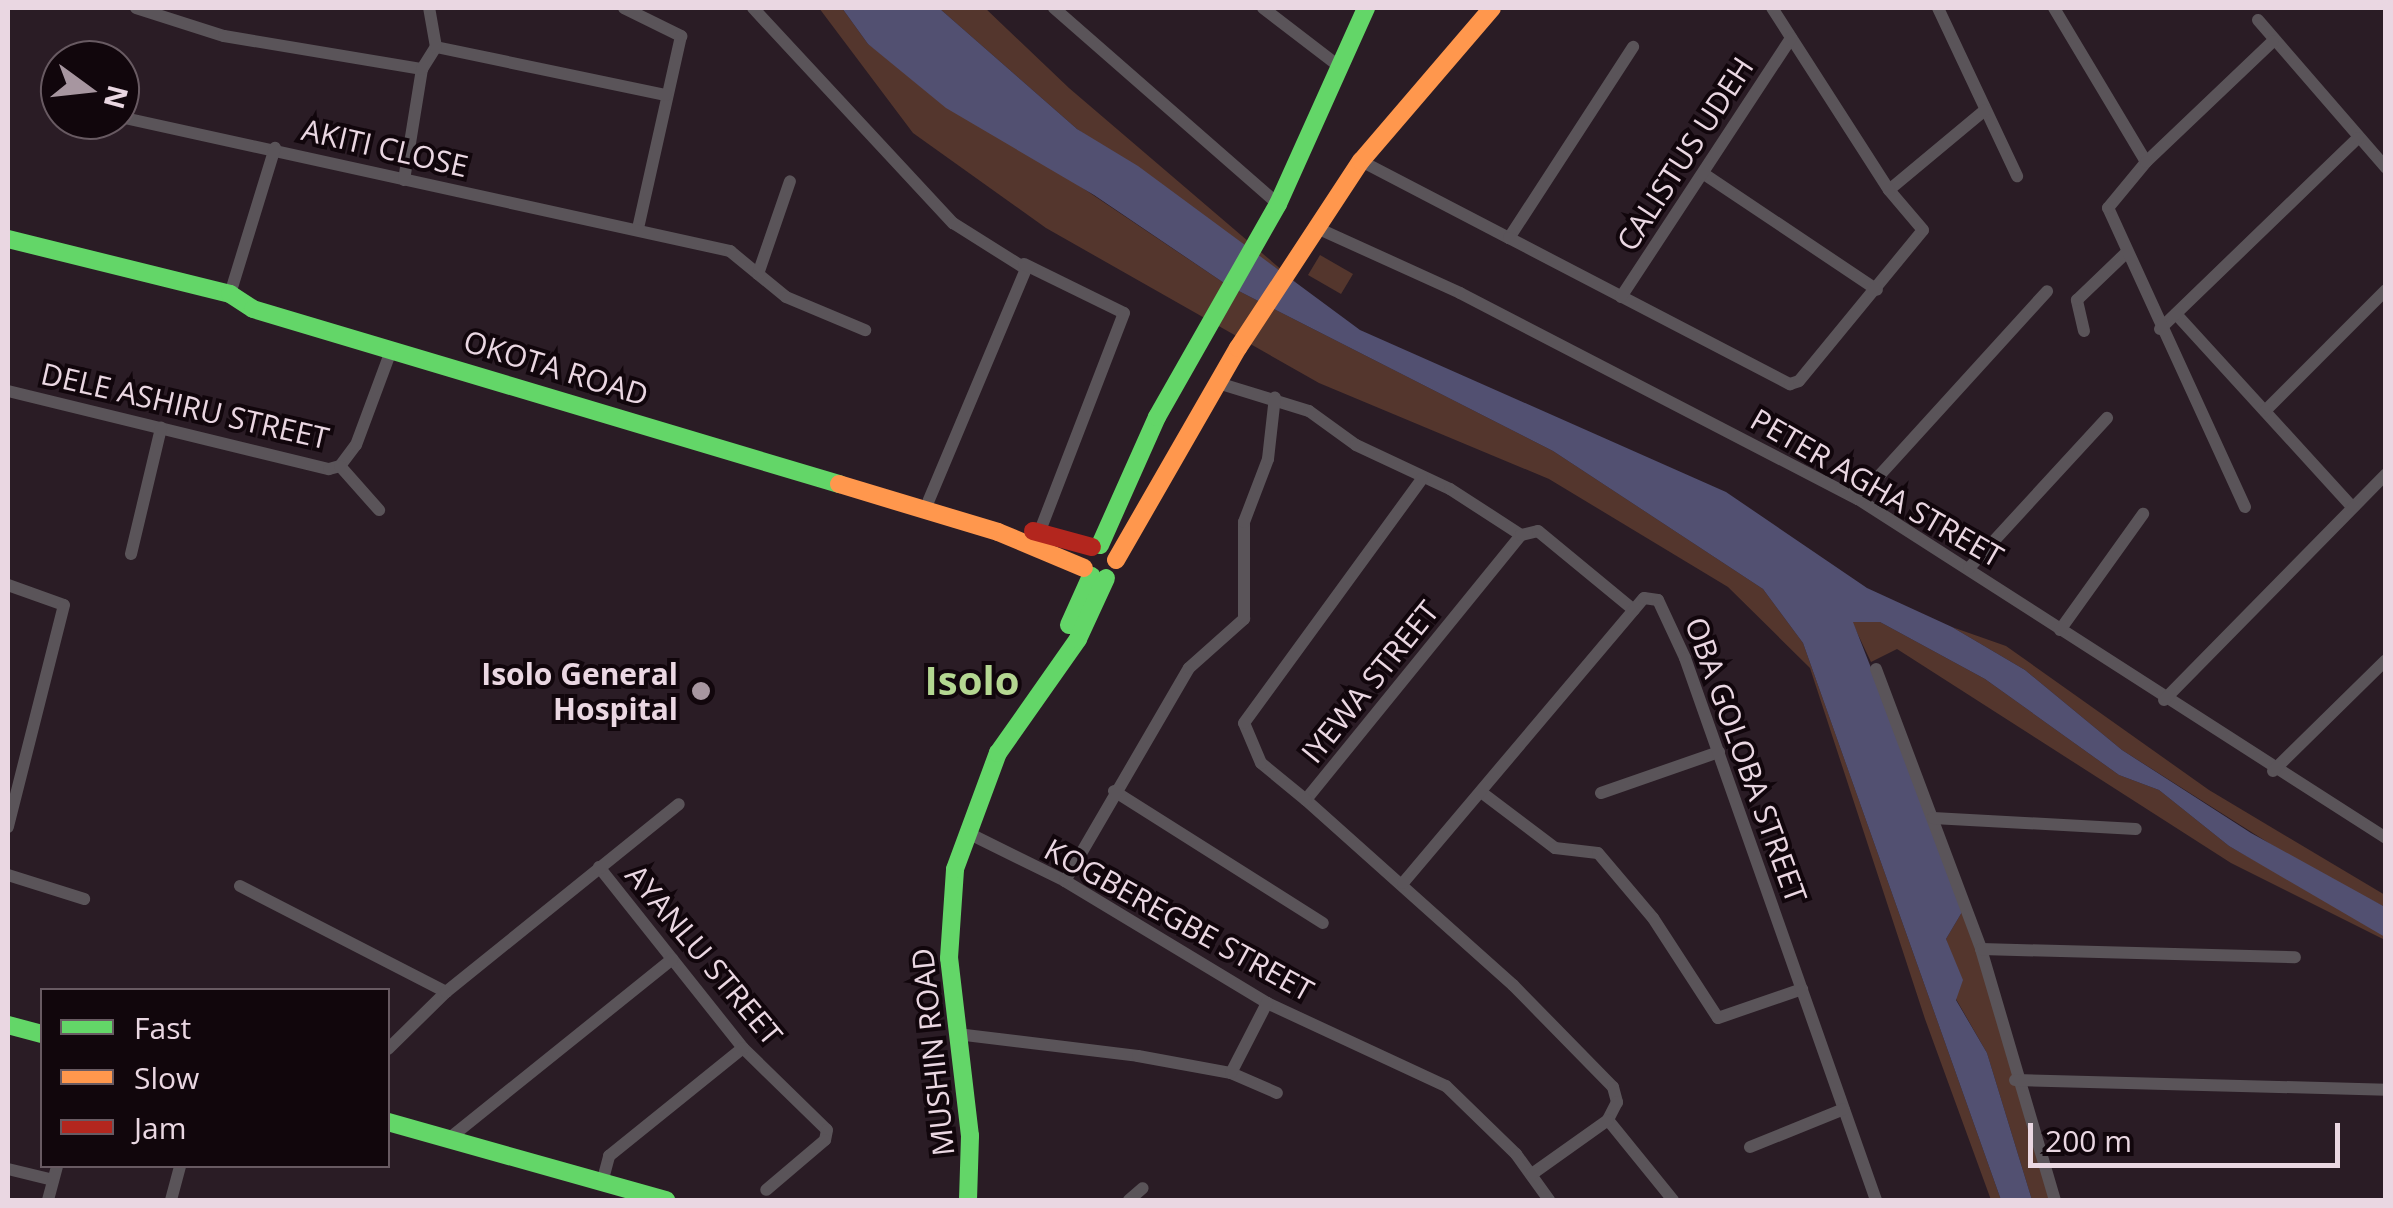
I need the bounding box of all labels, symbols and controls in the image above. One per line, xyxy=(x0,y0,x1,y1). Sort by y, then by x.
north arrow xyxy=(40,40,140,140)
street label: CALISTUS UDEH xyxy=(1609,51,1761,257)
text: N xyxy=(96,81,138,113)
street label: AKITI CLOSE xyxy=(298,111,472,185)
street label: OKOTA ROAD xyxy=(459,323,653,413)
street label: DELE ASHIRU STREET xyxy=(38,355,332,457)
street label: PETER AGHA STREET xyxy=(1744,401,2010,575)
street label: IYEWA STREET xyxy=(1294,594,1446,770)
street label: OBA GOLOBA STREET xyxy=(1678,612,1814,908)
place label: Isolo General Hospital xyxy=(481,656,678,726)
district label: Isolo xyxy=(925,656,1019,704)
marker: Isolo General Hospital xyxy=(688,678,714,704)
street label: KOGBEREGBE STREET xyxy=(1038,831,1320,1009)
street label: AYANLU STREET xyxy=(618,858,790,1052)
street label: MUSHIN ROAD xyxy=(904,946,962,1158)
legend xyxy=(40,988,390,1168)
text: Fast xyxy=(134,1007,191,1048)
text: Slow xyxy=(134,1057,199,1098)
scale bar xyxy=(2033,1103,2346,1165)
text: Jam xyxy=(134,1107,187,1148)
text: 200 m xyxy=(2045,1120,2132,1161)

